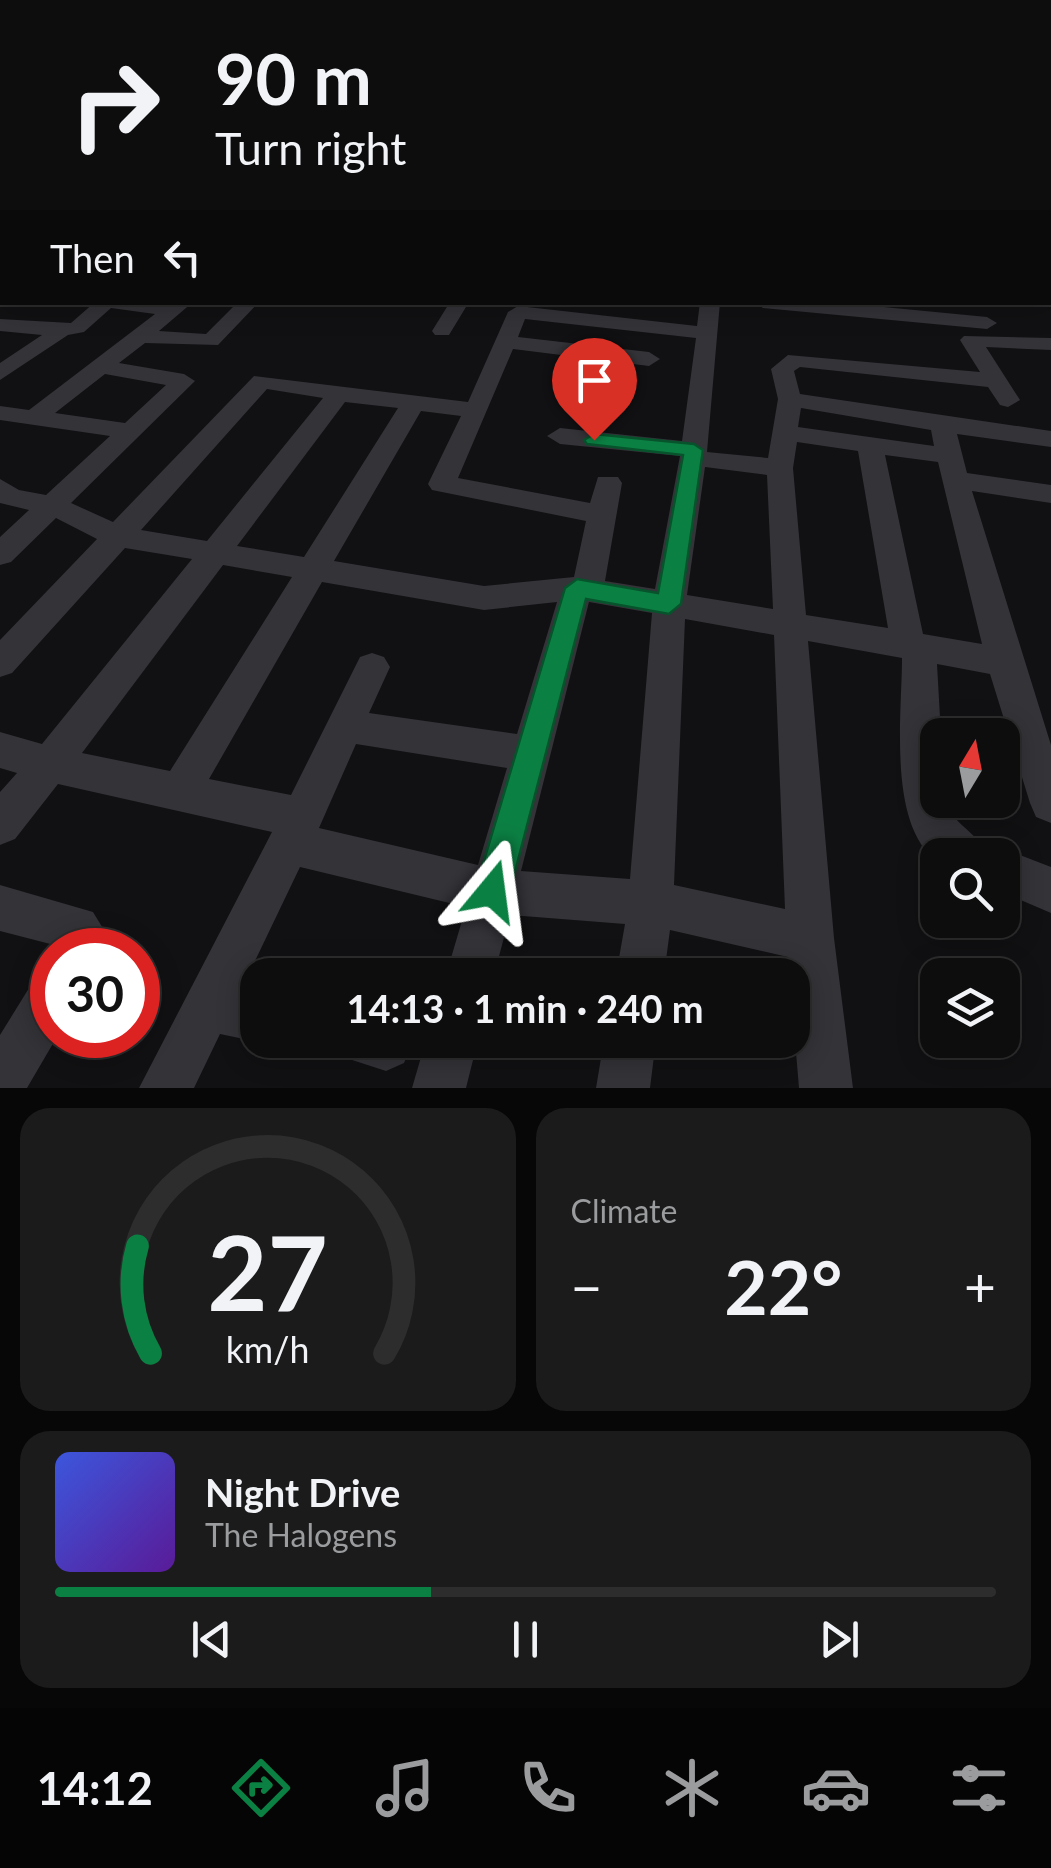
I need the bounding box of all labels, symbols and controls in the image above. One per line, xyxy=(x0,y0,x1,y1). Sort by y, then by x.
text: 90 m xyxy=(215,36,372,120)
icon: right xyxy=(50,40,180,170)
text: Turn right xyxy=(215,121,406,175)
icon: left xyxy=(155,230,210,285)
text: Then xyxy=(50,235,135,281)
pin xyxy=(552,338,637,441)
icon: arrive xyxy=(567,353,622,408)
north arrow xyxy=(920,718,1020,818)
map controls xyxy=(920,718,1020,1058)
button: search xyxy=(920,838,1020,938)
position arrow xyxy=(440,839,544,943)
speed limit sign: 30 xyxy=(30,928,160,1058)
button: layers xyxy=(920,958,1020,1058)
text: 14:13 · 1 min · 240 m xyxy=(346,985,704,1031)
text: Climate xyxy=(571,1191,677,1230)
text: 27 xyxy=(207,1208,328,1333)
text: 22° xyxy=(724,1241,842,1331)
text: − xyxy=(571,1253,602,1319)
text: + xyxy=(964,1253,996,1319)
text: km/h xyxy=(226,1328,310,1371)
text: Night Drive xyxy=(205,1469,400,1515)
text: The Halogens xyxy=(205,1515,397,1554)
icon: previous xyxy=(184,1612,239,1667)
icon: pause xyxy=(498,1612,553,1667)
icon: next xyxy=(812,1612,867,1667)
icon: directions xyxy=(226,1753,296,1823)
icon: music xyxy=(370,1753,440,1823)
icon: phone xyxy=(513,1753,583,1823)
icon: climate xyxy=(657,1753,727,1823)
icon: car xyxy=(801,1753,871,1823)
icon: filters xyxy=(944,1753,1014,1823)
text: 14:12 xyxy=(37,1761,153,1815)

